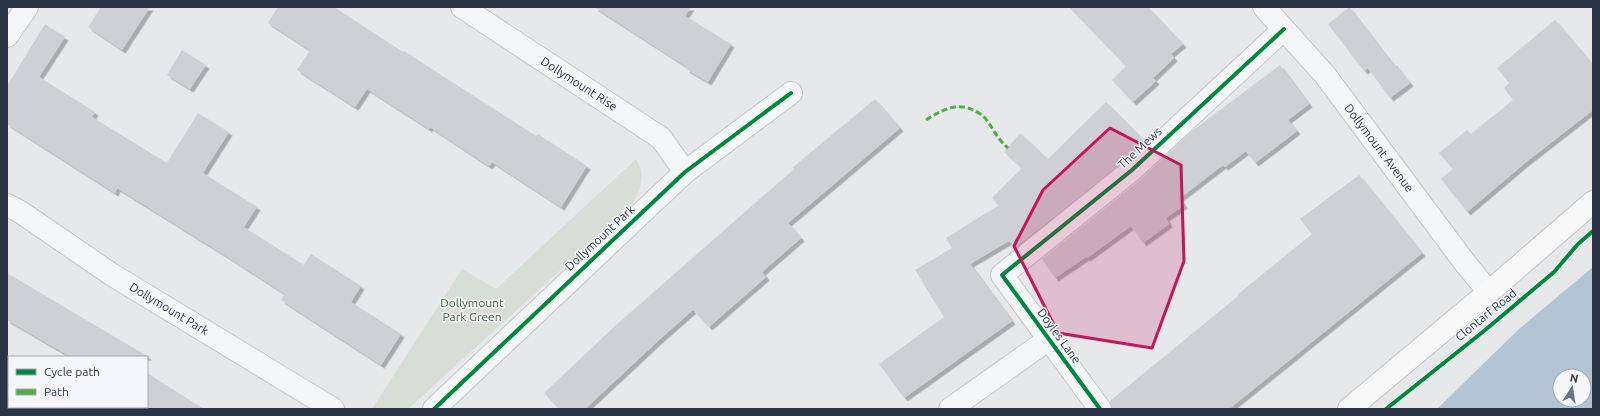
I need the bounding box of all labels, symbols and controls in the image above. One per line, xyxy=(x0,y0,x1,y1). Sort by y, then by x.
street label: Dollymount Rise xyxy=(539,54,620,113)
street label: Dollymount Avenue xyxy=(1342,101,1417,194)
street label: The Mews xyxy=(1115,124,1164,171)
street label: Dollymount Park xyxy=(562,202,637,273)
street label: Dollymount Park xyxy=(127,280,211,337)
street label: Clontarf Road xyxy=(1453,286,1519,343)
park label: Dollymount Park Green xyxy=(440,296,504,323)
street label: Doyles Lane xyxy=(1035,306,1084,366)
legend xyxy=(8,356,148,408)
text: Cycle path xyxy=(44,365,100,378)
north arrow xyxy=(1552,368,1592,408)
text: N xyxy=(1569,371,1579,385)
text: Path xyxy=(44,385,69,398)

